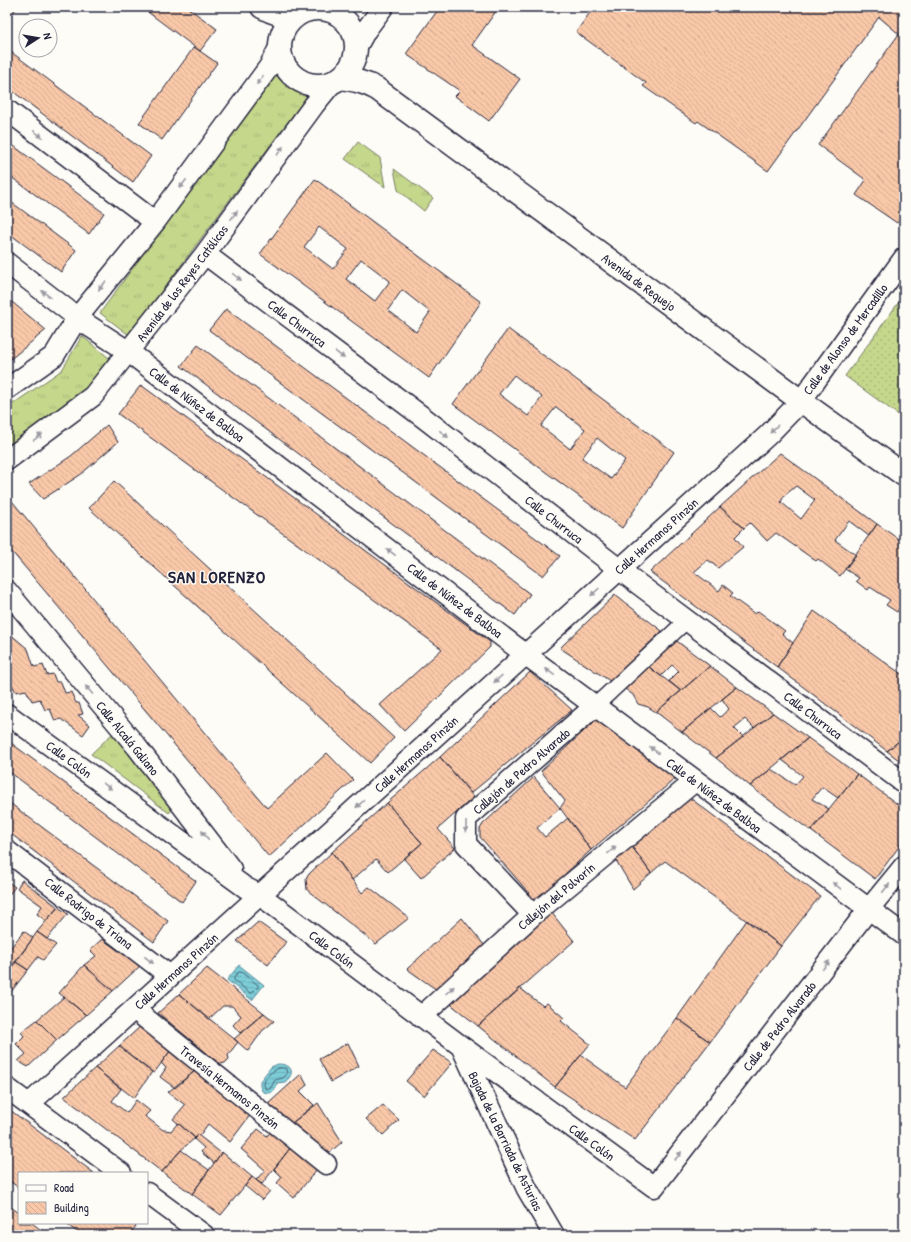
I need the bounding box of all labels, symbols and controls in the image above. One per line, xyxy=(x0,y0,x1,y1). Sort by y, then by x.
north arrow xyxy=(18,18,58,58)
text: N xyxy=(40,32,55,40)
one-way arrow xyxy=(256,74,264,85)
one-way arrow xyxy=(33,130,44,138)
one-way arrow xyxy=(276,146,284,157)
one-way arrow xyxy=(179,179,187,189)
one-way arrow xyxy=(230,209,238,220)
street label: Avenida de los Reyes Católicos xyxy=(132,221,232,345)
street label: Avenida de Requejo xyxy=(598,249,680,315)
one-way arrow xyxy=(231,273,242,282)
street label: Calle de Alonso de Mercadillo xyxy=(798,280,892,398)
one-way arrow xyxy=(98,281,107,292)
one-way arrow xyxy=(41,289,52,298)
street label: Calle Churruca xyxy=(264,295,330,351)
one-way arrow xyxy=(335,351,346,360)
street label: Calle de Núñez de Balboa xyxy=(146,362,248,446)
one-way arrow xyxy=(769,424,779,434)
one-way arrow xyxy=(439,430,450,438)
one-way arrow xyxy=(33,433,44,441)
street label: Calle Churruca xyxy=(521,491,587,547)
street label: Calle Hermanos Pinzón xyxy=(610,493,702,578)
one-way arrow xyxy=(385,547,396,556)
street label: Calle de Núñez de Balboa xyxy=(404,558,506,642)
district label: SAN LORENZO xyxy=(168,565,266,588)
one-way arrow xyxy=(590,587,600,596)
one-way arrow xyxy=(545,669,555,677)
one-way arrow xyxy=(493,674,503,684)
one-way arrow xyxy=(85,684,93,695)
street label: Calle Churruca xyxy=(780,687,846,743)
street label: Calle Alcalá Galiano xyxy=(92,697,164,779)
street label: Calle Hermanos Pinzón xyxy=(370,711,462,796)
street label: Callejón de Pedro Alvarado xyxy=(468,724,574,818)
street label: Calle Colón xyxy=(42,736,96,782)
one-way arrow xyxy=(649,746,660,754)
street label: Calle de Núñez de Balboa xyxy=(663,753,765,837)
one-way arrow xyxy=(101,782,112,791)
one-way arrow xyxy=(355,799,366,808)
one-way arrow xyxy=(463,821,469,834)
one-way arrow xyxy=(201,829,209,840)
one-way arrow xyxy=(606,845,617,854)
street label: Callejón del Polvorín xyxy=(513,858,599,934)
street label: Calle Rodrigo de Triana xyxy=(41,873,137,953)
one-way arrow xyxy=(882,882,891,893)
one-way arrow xyxy=(832,883,842,891)
street label: Calle Colón xyxy=(305,926,359,972)
street label: Calle Hermanos Pinzón xyxy=(130,928,222,1013)
one-way arrow xyxy=(143,955,154,964)
one-way arrow xyxy=(822,959,830,970)
street label: Calle de Pedro Alvarado xyxy=(738,977,820,1075)
one-way arrow xyxy=(445,986,455,995)
street label: Travesía Hermanos Pinzón xyxy=(176,1041,284,1133)
street label: Bajada de la Barriada de Asturias xyxy=(464,1068,548,1214)
street label: Calle Colón xyxy=(565,1119,619,1165)
one-way arrow xyxy=(674,1151,682,1162)
legend xyxy=(18,1172,148,1224)
text: Road xyxy=(54,1179,74,1196)
text: Building xyxy=(54,1199,89,1216)

